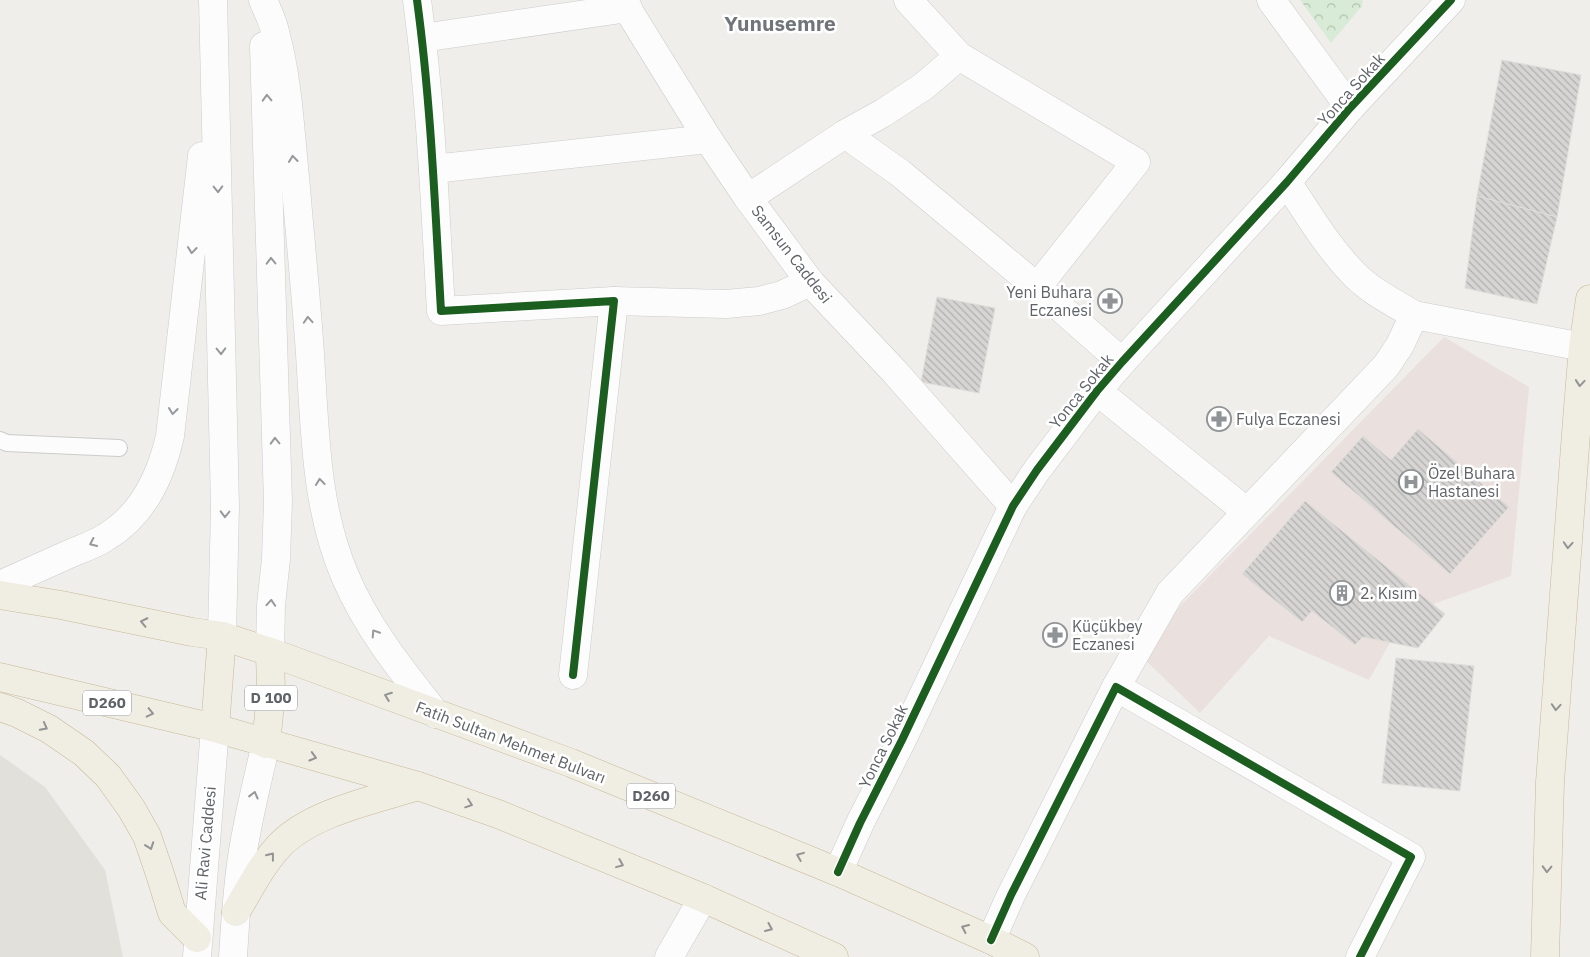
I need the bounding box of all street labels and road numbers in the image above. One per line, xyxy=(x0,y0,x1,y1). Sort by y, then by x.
street label: Yonca Sokak xyxy=(1313,48,1389,129)
street label: Samsun Caddesi xyxy=(747,201,837,307)
street label: Yonca Sokak xyxy=(1045,349,1118,433)
road number: D 100 xyxy=(245,686,297,710)
road number: D260 xyxy=(83,690,131,716)
street label: Fatih Sultan Mehmet Bulvarı xyxy=(413,696,609,788)
street label: Yonca Sokak xyxy=(854,700,912,791)
road number: D260 xyxy=(627,784,675,808)
street label: Ali Ravi Caddesi xyxy=(190,785,220,901)

